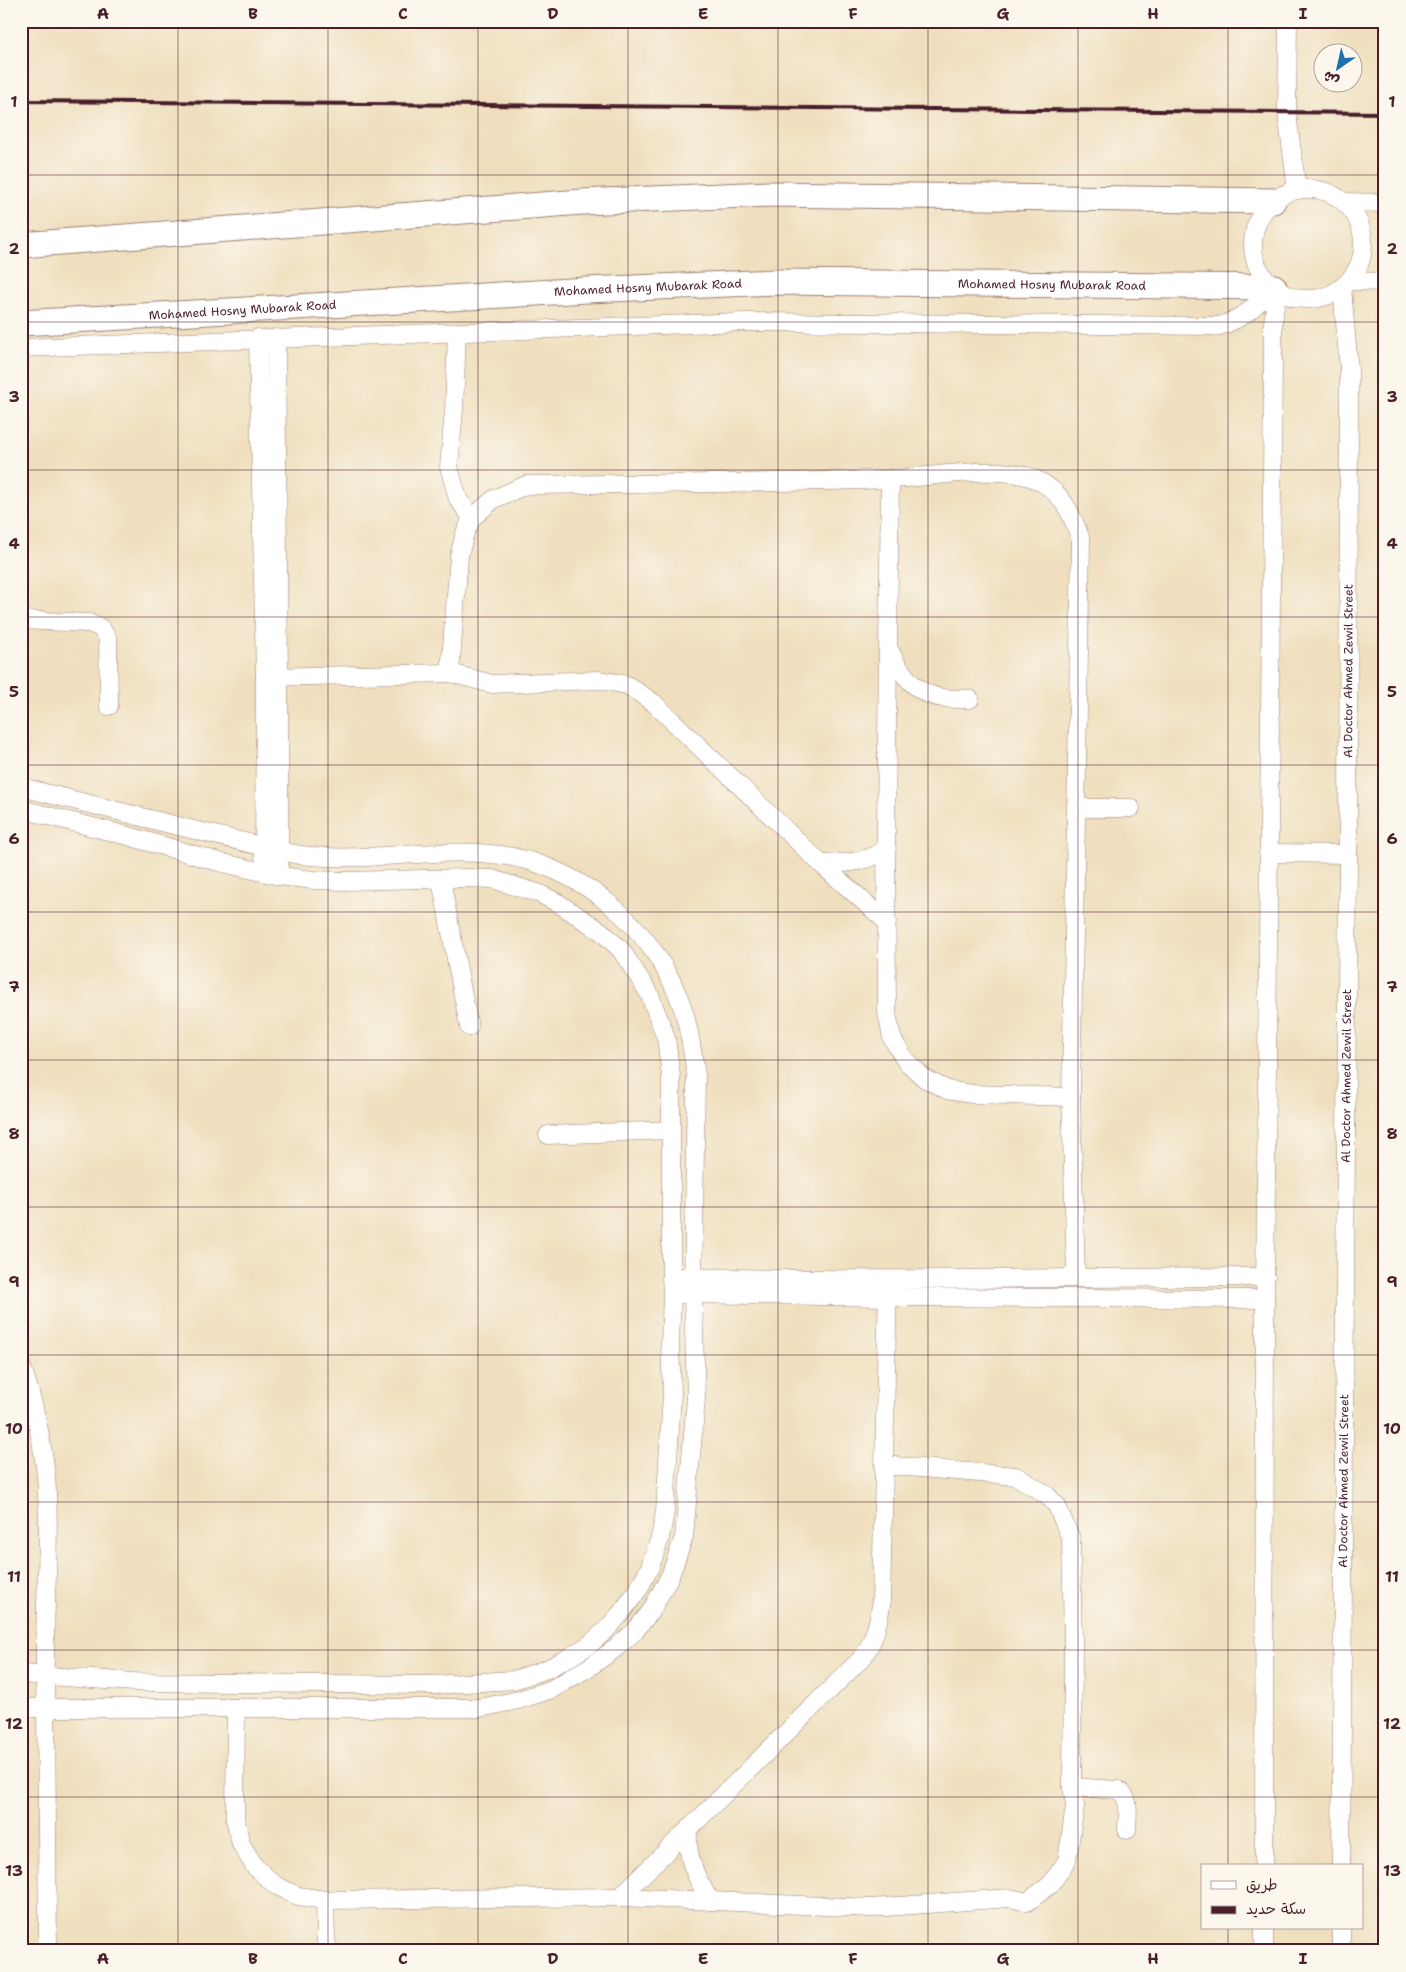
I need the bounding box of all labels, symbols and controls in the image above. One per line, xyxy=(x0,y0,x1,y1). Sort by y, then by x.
text: A xyxy=(97,3,109,24)
text: B xyxy=(248,3,258,24)
text: C xyxy=(398,3,408,24)
text: D xyxy=(547,3,559,24)
text: E xyxy=(698,3,708,24)
text: F xyxy=(848,3,858,24)
text: G xyxy=(997,3,1010,24)
text: H xyxy=(1147,3,1159,24)
text: I xyxy=(1299,3,1308,24)
north arrow xyxy=(1314,42,1364,92)
text: ش xyxy=(1319,67,1342,91)
text: 1 xyxy=(10,91,18,112)
text: 1 xyxy=(1388,91,1396,112)
text: 2 xyxy=(8,238,20,259)
text: 2 xyxy=(1386,238,1398,259)
street label: Mohamed Hosny Mubarak Road xyxy=(554,275,743,300)
street label: Mohamed Hosny Mubarak Road xyxy=(958,276,1146,294)
street label: Mohamed Hosny Mubarak Road xyxy=(148,297,337,324)
text: 3 xyxy=(8,386,20,407)
text: 3 xyxy=(1386,386,1398,407)
text: 4 xyxy=(8,533,20,554)
text: 4 xyxy=(1386,533,1398,554)
street label: Al Doctor Ahmed Zewil Street xyxy=(1340,584,1357,758)
text: 5 xyxy=(9,681,19,702)
text: 5 xyxy=(1387,681,1397,702)
text: 6 xyxy=(8,828,20,849)
text: 6 xyxy=(1386,828,1398,849)
text: 7 xyxy=(8,976,20,997)
text: 7 xyxy=(1386,976,1398,997)
street label: Al Doctor Ahmed Zewil Street xyxy=(1338,989,1355,1163)
text: 8 xyxy=(8,1123,20,1144)
text: 8 xyxy=(1386,1123,1398,1144)
text: 9 xyxy=(8,1271,20,1292)
text: 9 xyxy=(1386,1271,1398,1292)
street label: Al Doctor Ahmed Zewil Street xyxy=(1335,1394,1352,1568)
text: 10 xyxy=(5,1418,23,1439)
text: 10 xyxy=(1383,1418,1401,1439)
text: 11 xyxy=(7,1566,21,1587)
text: 11 xyxy=(1385,1566,1399,1587)
text: 12 xyxy=(5,1713,23,1734)
text: 12 xyxy=(1383,1713,1401,1734)
text: 13 xyxy=(5,1860,23,1881)
text: 13 xyxy=(1383,1860,1401,1881)
legend xyxy=(1201,1864,1364,1930)
text: طريق xyxy=(1246,1875,1278,1895)
text: سكة حديد xyxy=(1246,1899,1306,1919)
text: A xyxy=(97,1948,109,1969)
text: B xyxy=(248,1948,258,1969)
text: C xyxy=(398,1948,408,1969)
text: D xyxy=(547,1948,559,1969)
text: E xyxy=(698,1948,708,1969)
text: F xyxy=(848,1948,858,1969)
text: G xyxy=(997,1948,1010,1969)
text: H xyxy=(1147,1948,1159,1969)
text: I xyxy=(1299,1948,1308,1969)

